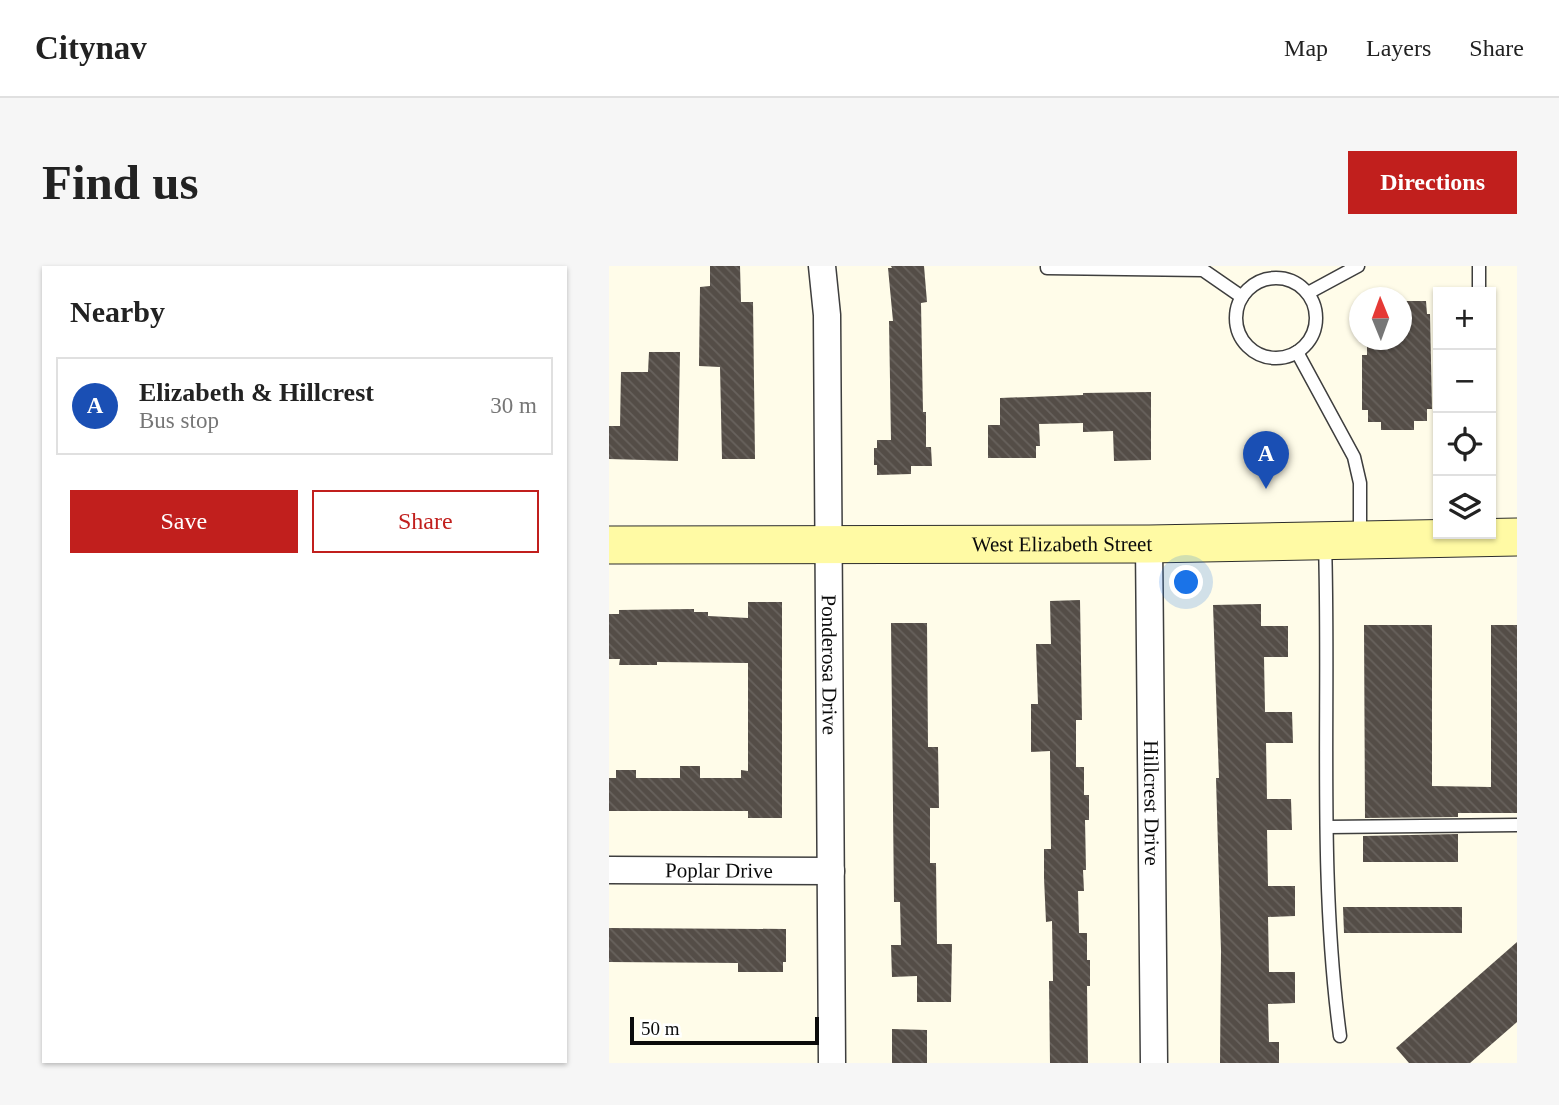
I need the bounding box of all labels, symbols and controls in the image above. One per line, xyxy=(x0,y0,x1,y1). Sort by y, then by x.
text: Citynav xyxy=(35,30,147,66)
text: Map xyxy=(1284,35,1328,61)
text: Layers xyxy=(1366,35,1431,61)
text: Share xyxy=(1469,35,1524,61)
button: Directions xyxy=(1348,151,1517,214)
text: Find us xyxy=(42,155,199,210)
north arrow xyxy=(1349,287,1412,350)
map controls xyxy=(1433,287,1496,539)
button: + xyxy=(1433,287,1496,350)
text: Nearby xyxy=(70,295,165,328)
button: − xyxy=(1433,350,1496,413)
text: Elizabeth & Hillcrest xyxy=(139,378,374,407)
text: A xyxy=(87,393,103,418)
text: 30 m xyxy=(490,393,537,418)
text: Bus stop xyxy=(139,408,219,433)
button: locate xyxy=(1433,413,1496,476)
pin: A xyxy=(1243,431,1289,489)
button: layers xyxy=(1433,476,1496,539)
button: Save xyxy=(70,490,298,553)
button: Share xyxy=(312,490,539,553)
street label: West Elizabeth Street xyxy=(972,532,1153,556)
your location xyxy=(1169,565,1203,599)
street label: Ponderosa Drive xyxy=(817,594,842,735)
street label: Hillcrest Drive xyxy=(1139,740,1164,866)
street label: Poplar Drive xyxy=(665,858,773,883)
scale bar xyxy=(630,1014,819,1046)
text: 50 m xyxy=(641,1018,680,1039)

